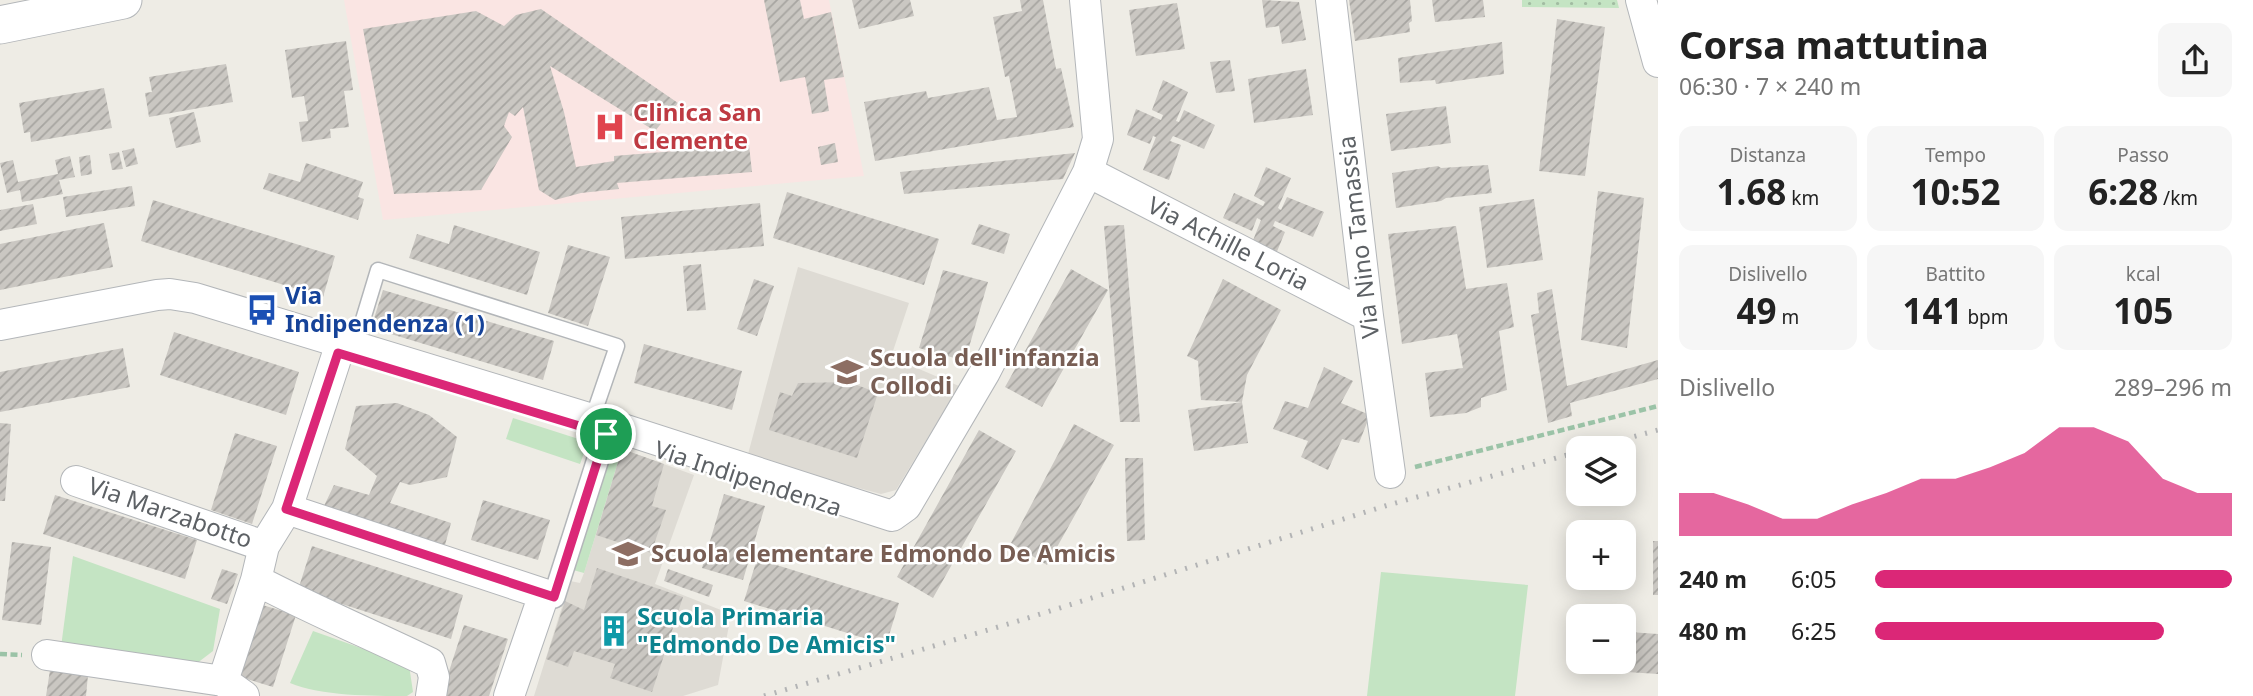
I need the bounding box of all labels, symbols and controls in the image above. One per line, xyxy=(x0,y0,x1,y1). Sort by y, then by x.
text: Corsa mattutina xyxy=(1679,18,1989,70)
button: share xyxy=(2158,23,2232,97)
text: 06:30 · 7 × 240 m xyxy=(1679,70,1861,102)
place label: Clinica San Clemente xyxy=(633,95,762,156)
hospital icon: Clinica San Clemente xyxy=(593,110,627,144)
street label: Via Nino Tamassia xyxy=(1329,134,1386,340)
text: Distanza xyxy=(1729,142,1806,168)
text: Tempo xyxy=(1925,142,1986,168)
text: Passo xyxy=(2117,142,2169,168)
text: 1.68 xyxy=(1716,168,1786,215)
text: 10:52 xyxy=(1911,168,2000,215)
text: 6:28 xyxy=(2088,168,2158,215)
text: km xyxy=(1786,185,1819,211)
text: /km xyxy=(2158,185,2198,211)
street label: Via Achille Loria xyxy=(1142,188,1315,298)
text: Dislivello xyxy=(1728,261,1808,287)
text: Battito xyxy=(1926,261,1985,287)
text: kcal xyxy=(2126,261,2161,287)
place label: Via Indipendenza (1) xyxy=(285,278,485,339)
text: 49 xyxy=(1736,287,1776,334)
text: 141 xyxy=(1902,287,1962,334)
text: 105 xyxy=(2113,287,2173,334)
bus stop icon: Via Indipendenza (1) xyxy=(245,293,279,327)
text: m xyxy=(1776,304,1799,330)
text: bpm xyxy=(1962,304,2009,330)
place label: Scuola dell'infanzia Collodi xyxy=(870,340,1100,401)
school or university icon: Scuola dell'infanzia Collodi xyxy=(830,355,864,389)
text: Dislivello xyxy=(1679,371,1775,403)
text: 289–296 m xyxy=(2114,371,2232,403)
pin xyxy=(576,404,636,464)
icon: arrive xyxy=(587,415,625,453)
street label: Via Indipendenza xyxy=(651,432,846,523)
map controls xyxy=(1566,436,1636,674)
button: layers xyxy=(1566,436,1636,506)
street label: Via Marzabotto xyxy=(84,468,257,555)
button: + xyxy=(1566,520,1636,590)
place label: Scuola elementare Edmondo De Amicis xyxy=(651,536,1116,569)
school or university icon: Scuola elementare Edmondo De Amicis xyxy=(611,537,645,571)
text: 240 m xyxy=(1679,563,1747,595)
text: 6:05 xyxy=(1791,563,1837,595)
place label: Scuola Primaria "Edmondo De Amicis" xyxy=(637,599,896,660)
button: − xyxy=(1566,604,1636,674)
building icon: Scuola Primaria "Edmondo De Amicis" xyxy=(597,614,631,648)
text: 480 m xyxy=(1679,615,1747,647)
text: 6:25 xyxy=(1791,615,1837,647)

